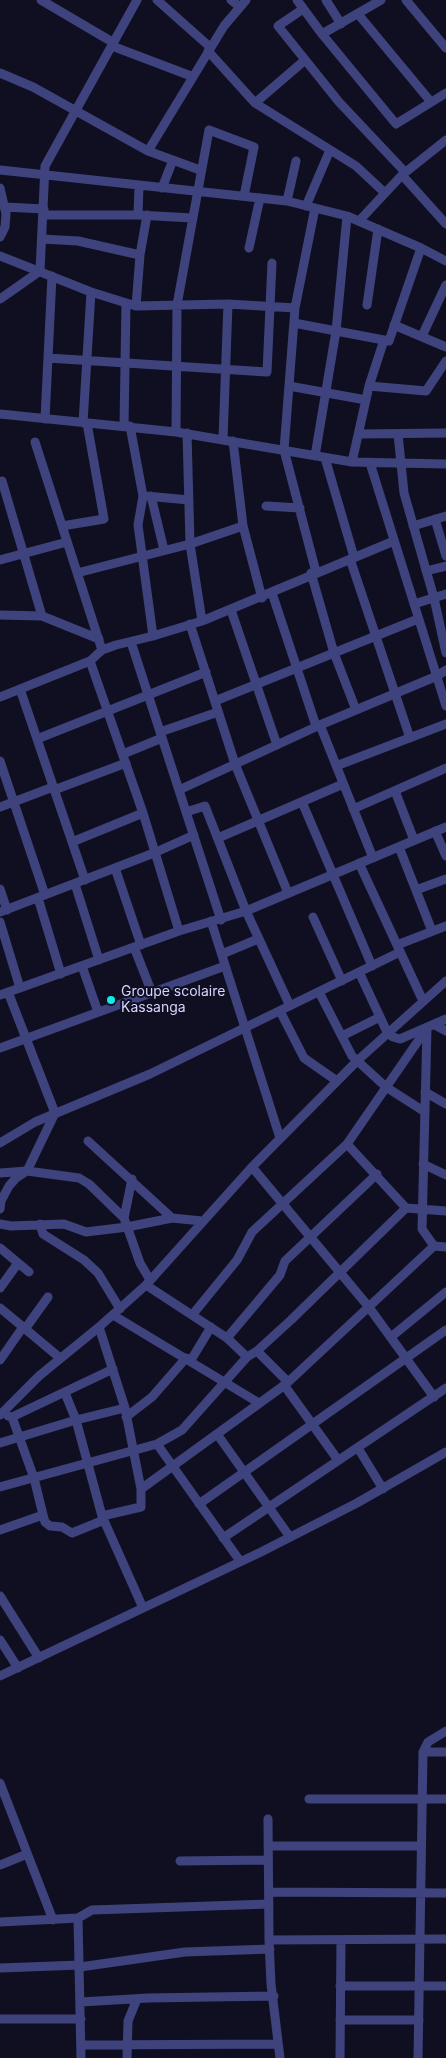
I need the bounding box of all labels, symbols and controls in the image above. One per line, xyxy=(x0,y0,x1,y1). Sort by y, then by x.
place label: Groupe scolaire Kassanga xyxy=(121,984,225,1016)
marker: Groupe scolaire Kassanga xyxy=(105,994,117,1006)

